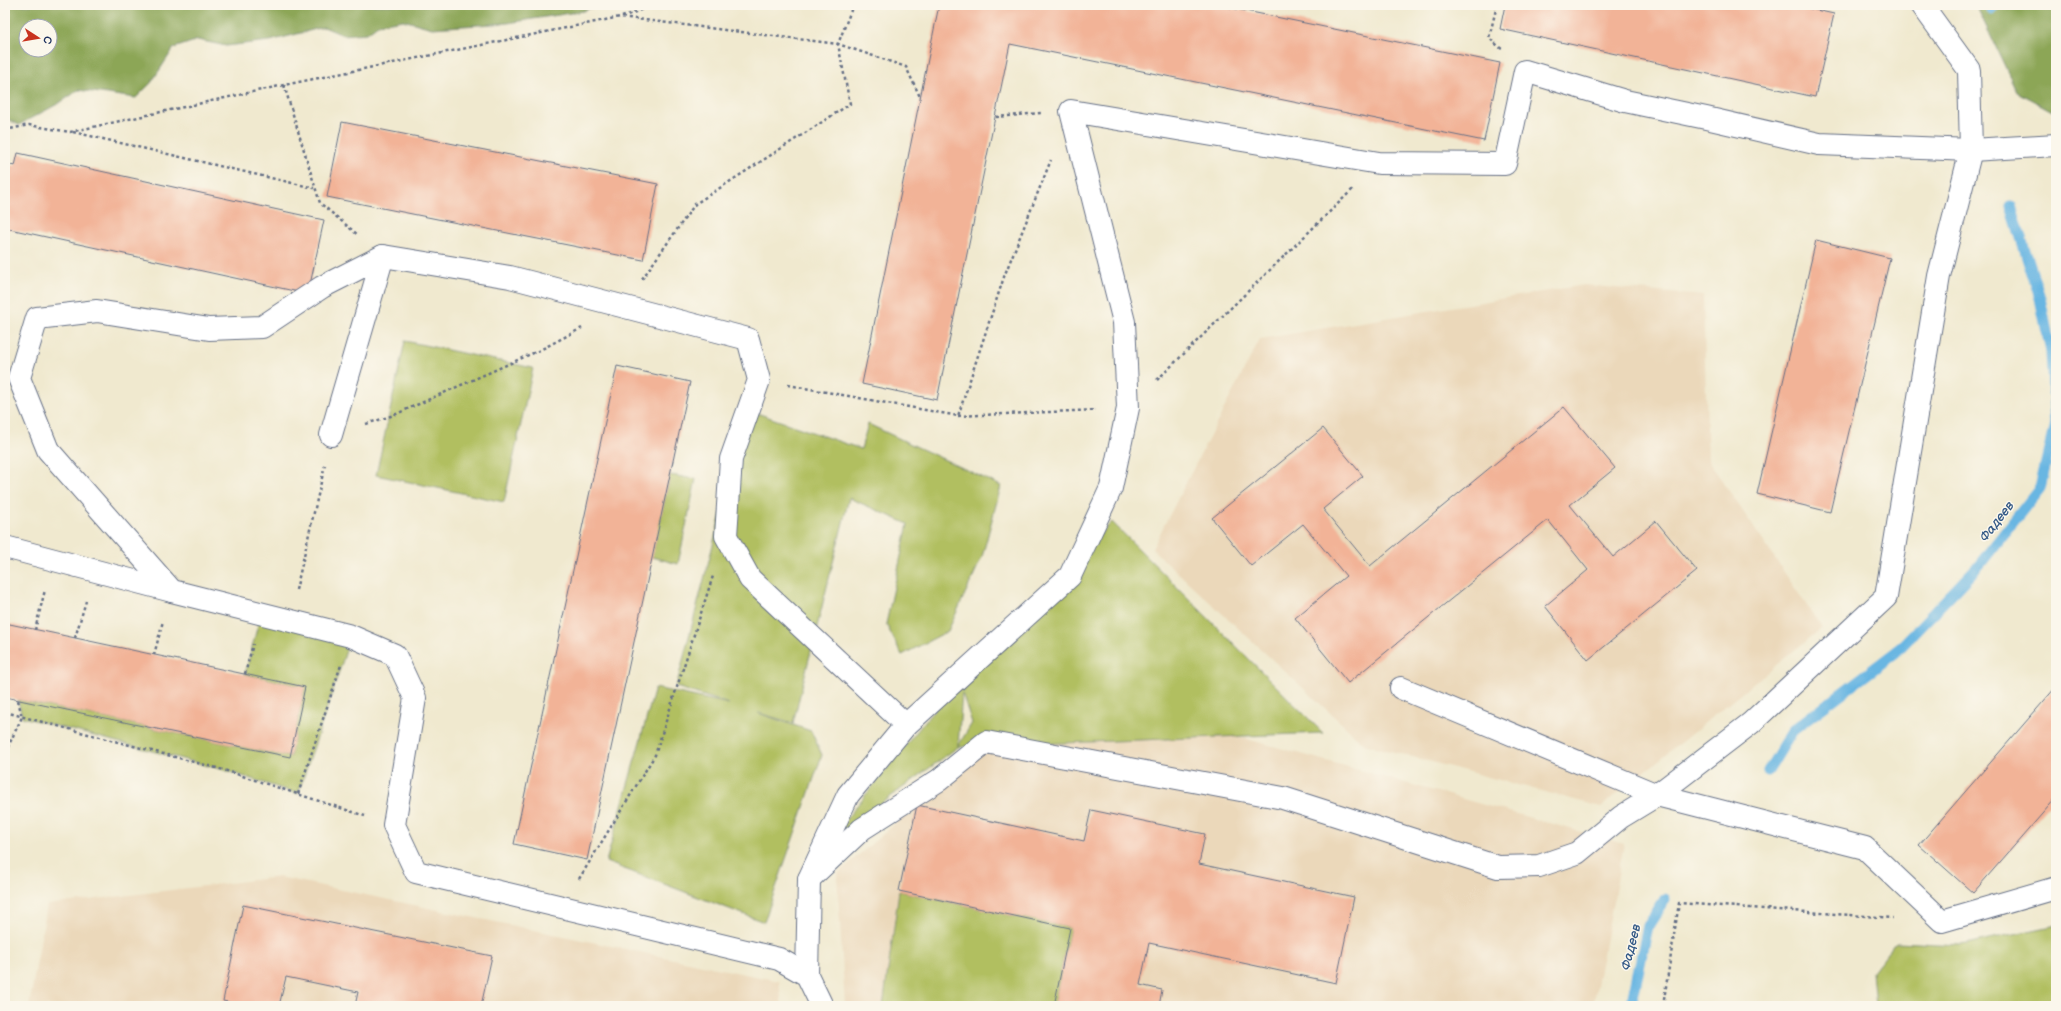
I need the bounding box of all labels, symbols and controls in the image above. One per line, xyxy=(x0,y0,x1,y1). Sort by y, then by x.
north arrow xyxy=(18,18,58,58)
text: С xyxy=(40,35,54,45)
water label: Фадеев xyxy=(1976,498,2018,545)
water label: Фадеев xyxy=(1618,922,1644,972)

